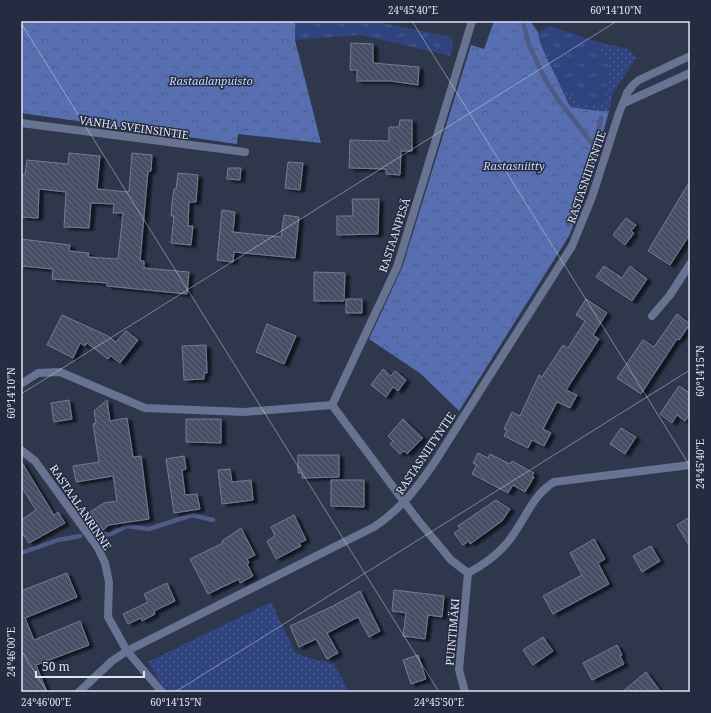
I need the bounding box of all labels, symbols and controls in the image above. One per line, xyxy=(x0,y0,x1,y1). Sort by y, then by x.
text: 24°45'40"E xyxy=(388,3,438,17)
text: 60°14'10"N xyxy=(590,3,642,17)
park label: Rastaalanpuisto xyxy=(168,73,253,88)
street label: VANHA SVEINSINTIE xyxy=(78,112,190,142)
street label: RASTASNIITYNTIE xyxy=(563,129,609,225)
park label: Rastasniitty xyxy=(482,158,545,173)
street label: RASTAANPESÄ xyxy=(375,195,413,274)
text: 60°14'15"N xyxy=(693,345,707,397)
text: 60°14'10"N xyxy=(4,367,18,419)
street label: RASTASNIITYNTIE xyxy=(392,409,458,497)
text: 24°45'40"E xyxy=(693,439,707,489)
street label: RASTAALANRINNE xyxy=(47,461,115,553)
street label: PUINTIMÄKI xyxy=(442,598,462,666)
text: 24°46'00"E xyxy=(4,627,18,677)
scale bar xyxy=(36,653,144,679)
text: 50 m xyxy=(42,658,70,675)
text: 24°46'00"E xyxy=(21,695,71,709)
text: 60°14'15"N xyxy=(150,695,202,709)
text: 24°45'50"E xyxy=(414,695,464,709)

